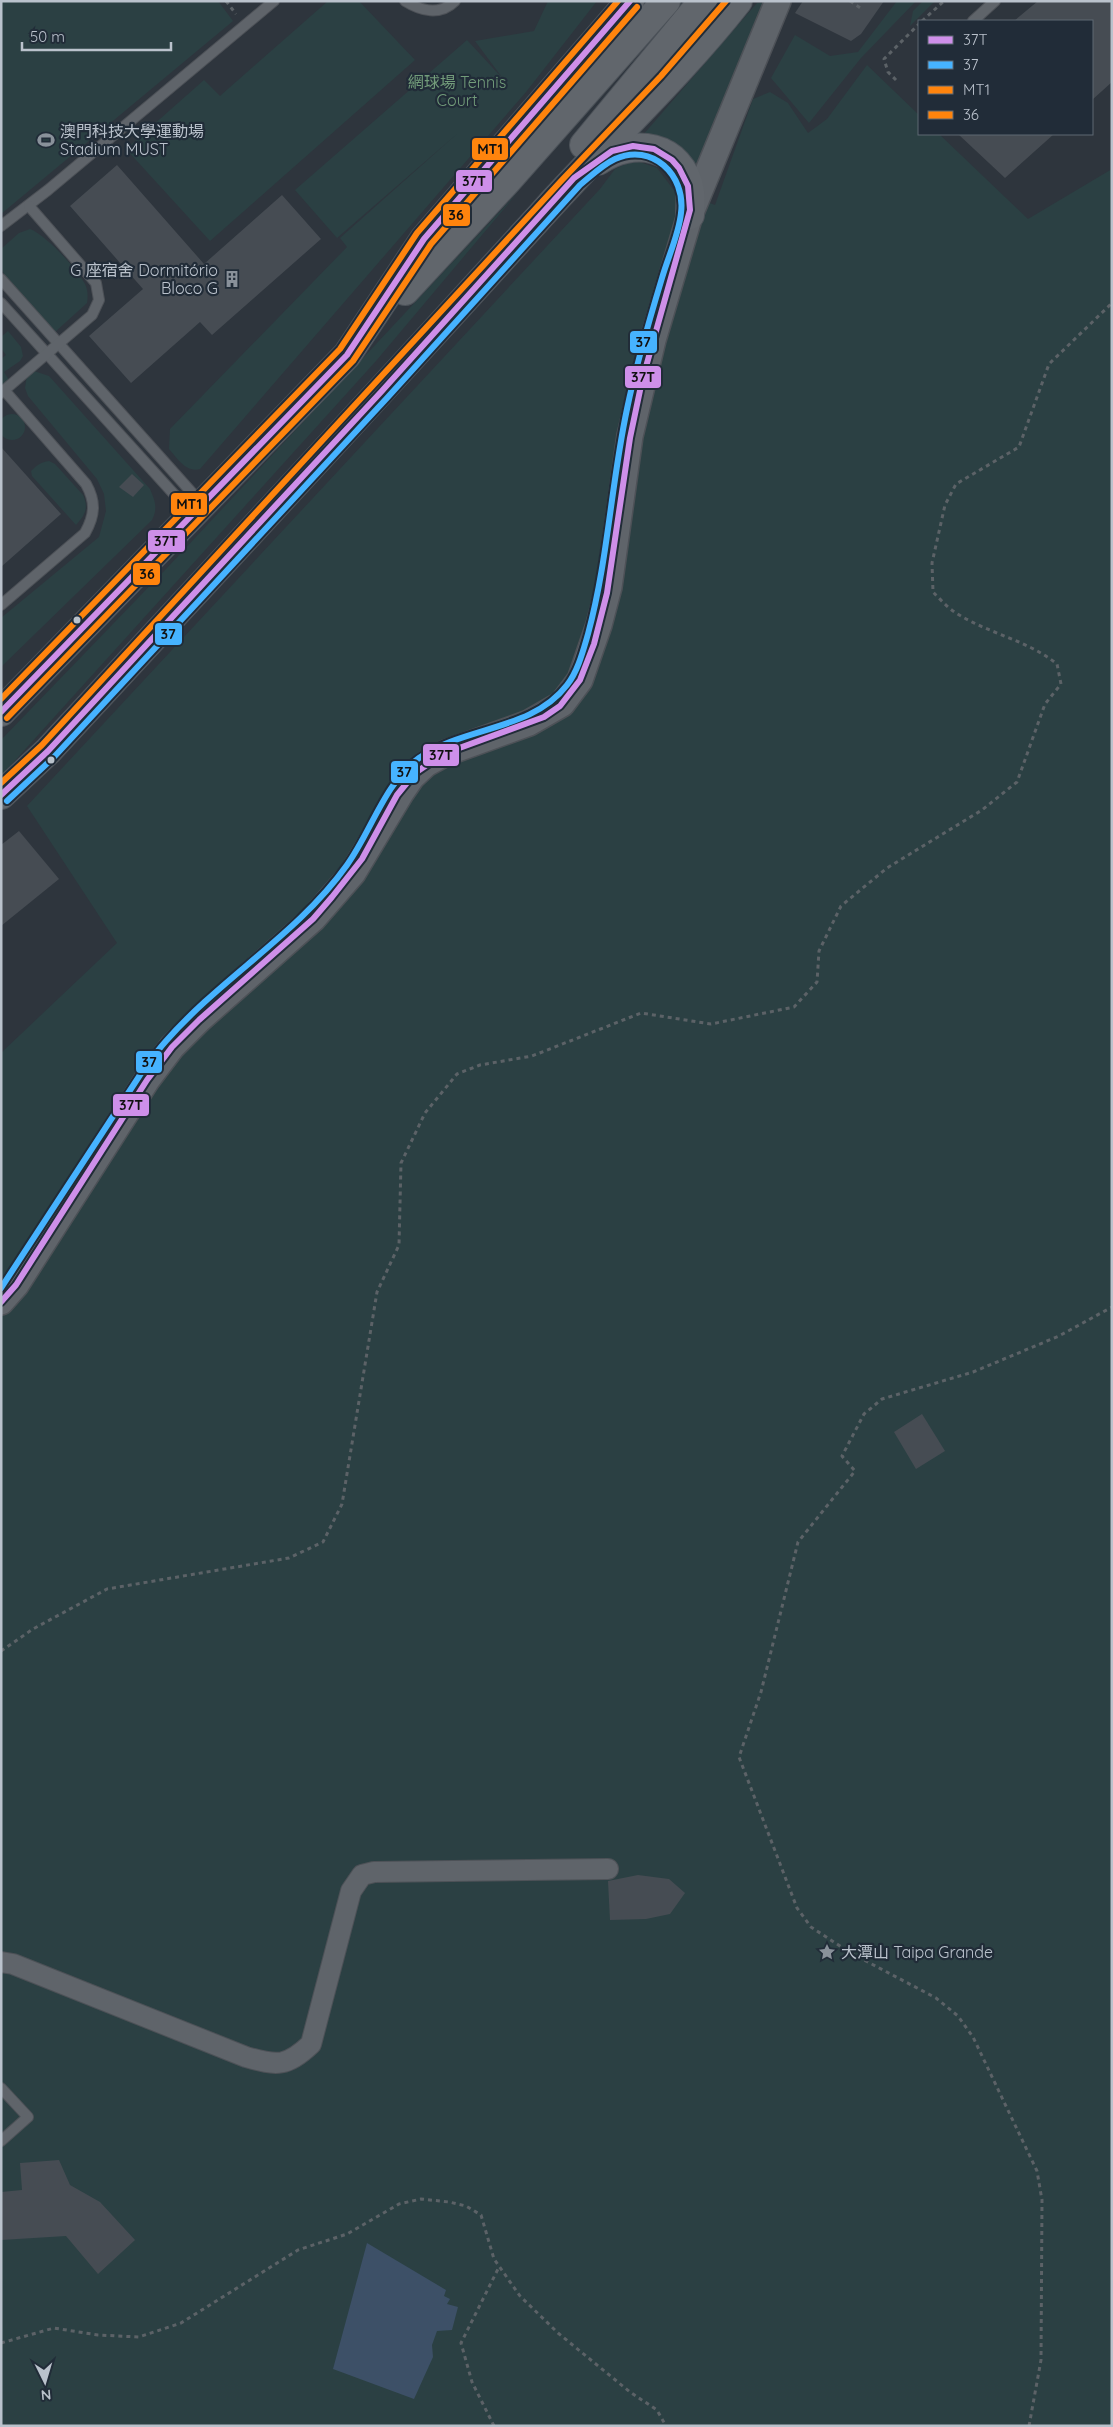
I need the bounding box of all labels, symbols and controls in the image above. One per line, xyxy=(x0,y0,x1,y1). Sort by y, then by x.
scale bar xyxy=(22,20,171,52)
legend xyxy=(918,20,1093,135)
text: 50 m xyxy=(30,27,65,46)
text: 37T xyxy=(963,30,988,49)
text: 37 xyxy=(963,55,979,74)
park label: 網球場 Tennis Court xyxy=(408,72,506,110)
text: MT1 xyxy=(963,80,990,99)
text: 36 xyxy=(963,105,979,124)
place label: 澳門科技大學運動場 Stadium MUST xyxy=(60,121,204,159)
sports icon: 澳門科技大學運動場 Stadium MUST xyxy=(36,130,56,150)
line badge: MT1 xyxy=(471,137,509,161)
text: MT1 xyxy=(477,140,503,158)
line badge: 37T xyxy=(455,169,493,193)
text: 37T xyxy=(462,172,486,190)
line badge: 36 xyxy=(442,203,471,227)
text: 36 xyxy=(448,206,464,224)
place label: G 座宿舍 Dormitório Bloco G xyxy=(70,260,218,298)
building icon: G 座宿舍 Dormitório Bloco G xyxy=(222,269,242,289)
line badge: 37 xyxy=(629,330,658,354)
text: 37 xyxy=(635,333,651,351)
line badge: 37T xyxy=(624,365,662,389)
text: 37T xyxy=(631,368,655,386)
line badge: MT1 xyxy=(170,492,208,516)
text: MT1 xyxy=(176,495,202,513)
line badge: 37T xyxy=(147,529,186,553)
text: 37T xyxy=(154,532,178,550)
line badge: 36 xyxy=(132,562,161,586)
text: 36 xyxy=(139,565,155,583)
unlabelled marker xyxy=(72,615,82,625)
line badge: 37 xyxy=(154,622,183,646)
text: 37 xyxy=(160,625,176,643)
line badge: 37T xyxy=(422,743,460,767)
text: 37T xyxy=(429,746,453,764)
unlabelled marker xyxy=(46,755,56,765)
line badge: 37 xyxy=(390,760,419,784)
text: 37 xyxy=(396,763,412,781)
line badge: 37 xyxy=(135,1050,163,1074)
text: 37 xyxy=(141,1053,157,1071)
line badge: 37T xyxy=(112,1093,150,1117)
text: 37T xyxy=(119,1096,143,1114)
place icon: 大潭山 Taipa Grande xyxy=(817,1942,837,1962)
place label: 大潭山 Taipa Grande xyxy=(841,1942,993,1962)
north arrow xyxy=(20,2357,70,2407)
text: N xyxy=(40,2386,52,2404)

